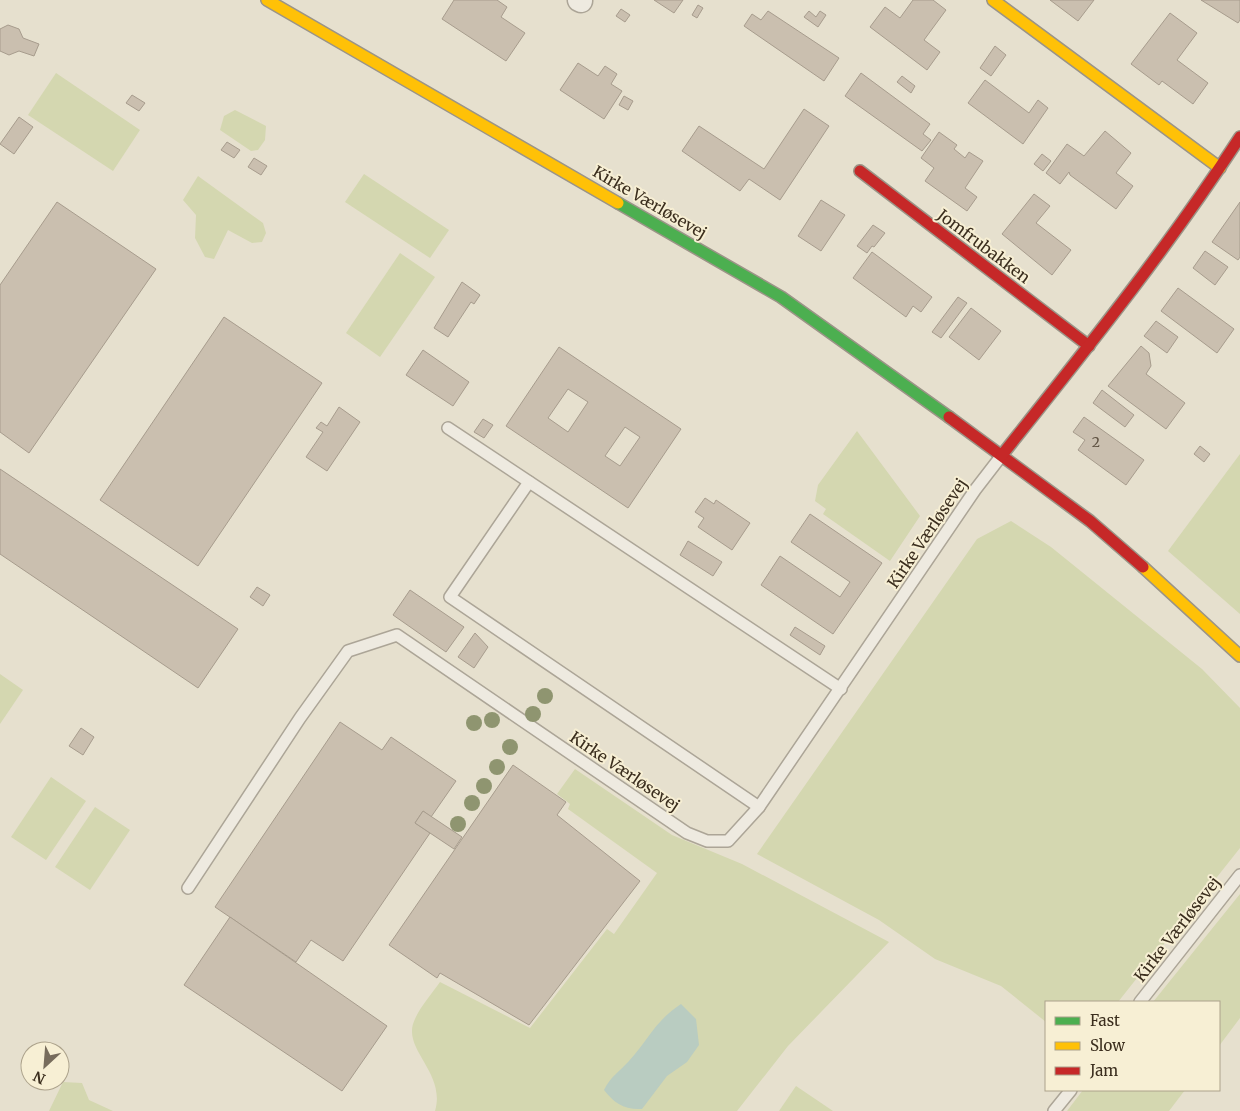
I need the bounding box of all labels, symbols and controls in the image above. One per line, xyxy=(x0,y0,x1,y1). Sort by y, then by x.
street label: Kirke Værløsevej xyxy=(589,161,711,243)
street label: Jomfrubakken xyxy=(933,204,1035,288)
house number: 2 xyxy=(1092,433,1100,451)
street label: Kirke Værløsevej xyxy=(883,474,971,592)
street label: Kirke Værløsevej xyxy=(566,727,684,815)
street label: Kirke Værløsevej xyxy=(1130,872,1224,986)
legend xyxy=(1045,1001,1220,1091)
text: Fast xyxy=(1090,1011,1120,1030)
text: Slow xyxy=(1090,1036,1125,1055)
north arrow xyxy=(20,1041,70,1091)
text: Jam xyxy=(1089,1061,1118,1080)
text: N xyxy=(30,1067,48,1088)

